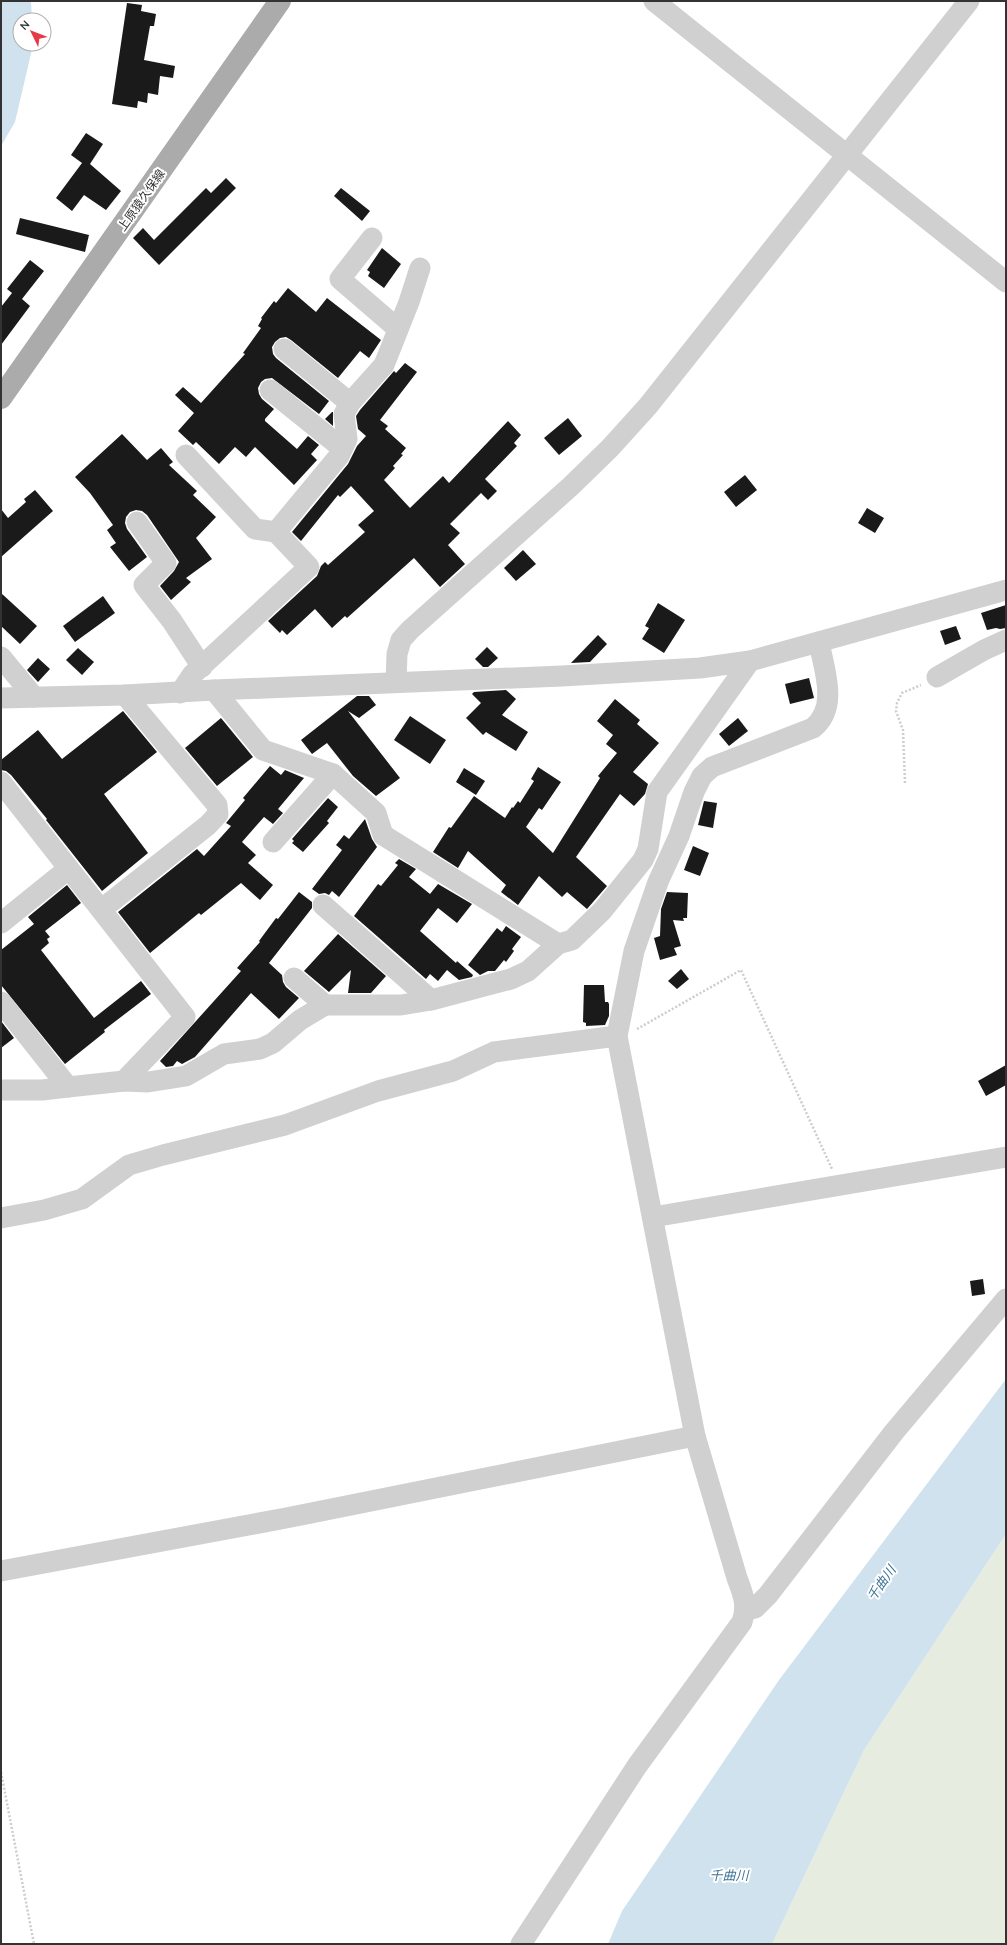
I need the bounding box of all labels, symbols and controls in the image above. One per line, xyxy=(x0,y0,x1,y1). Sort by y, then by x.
north arrow xyxy=(12,12,52,52)
text: N xyxy=(17,17,33,33)
street label: 上原猿久保線 xyxy=(114,166,168,234)
water label: 千曲川 xyxy=(863,1561,900,1604)
water label: 千曲川 xyxy=(709,1867,750,1883)

